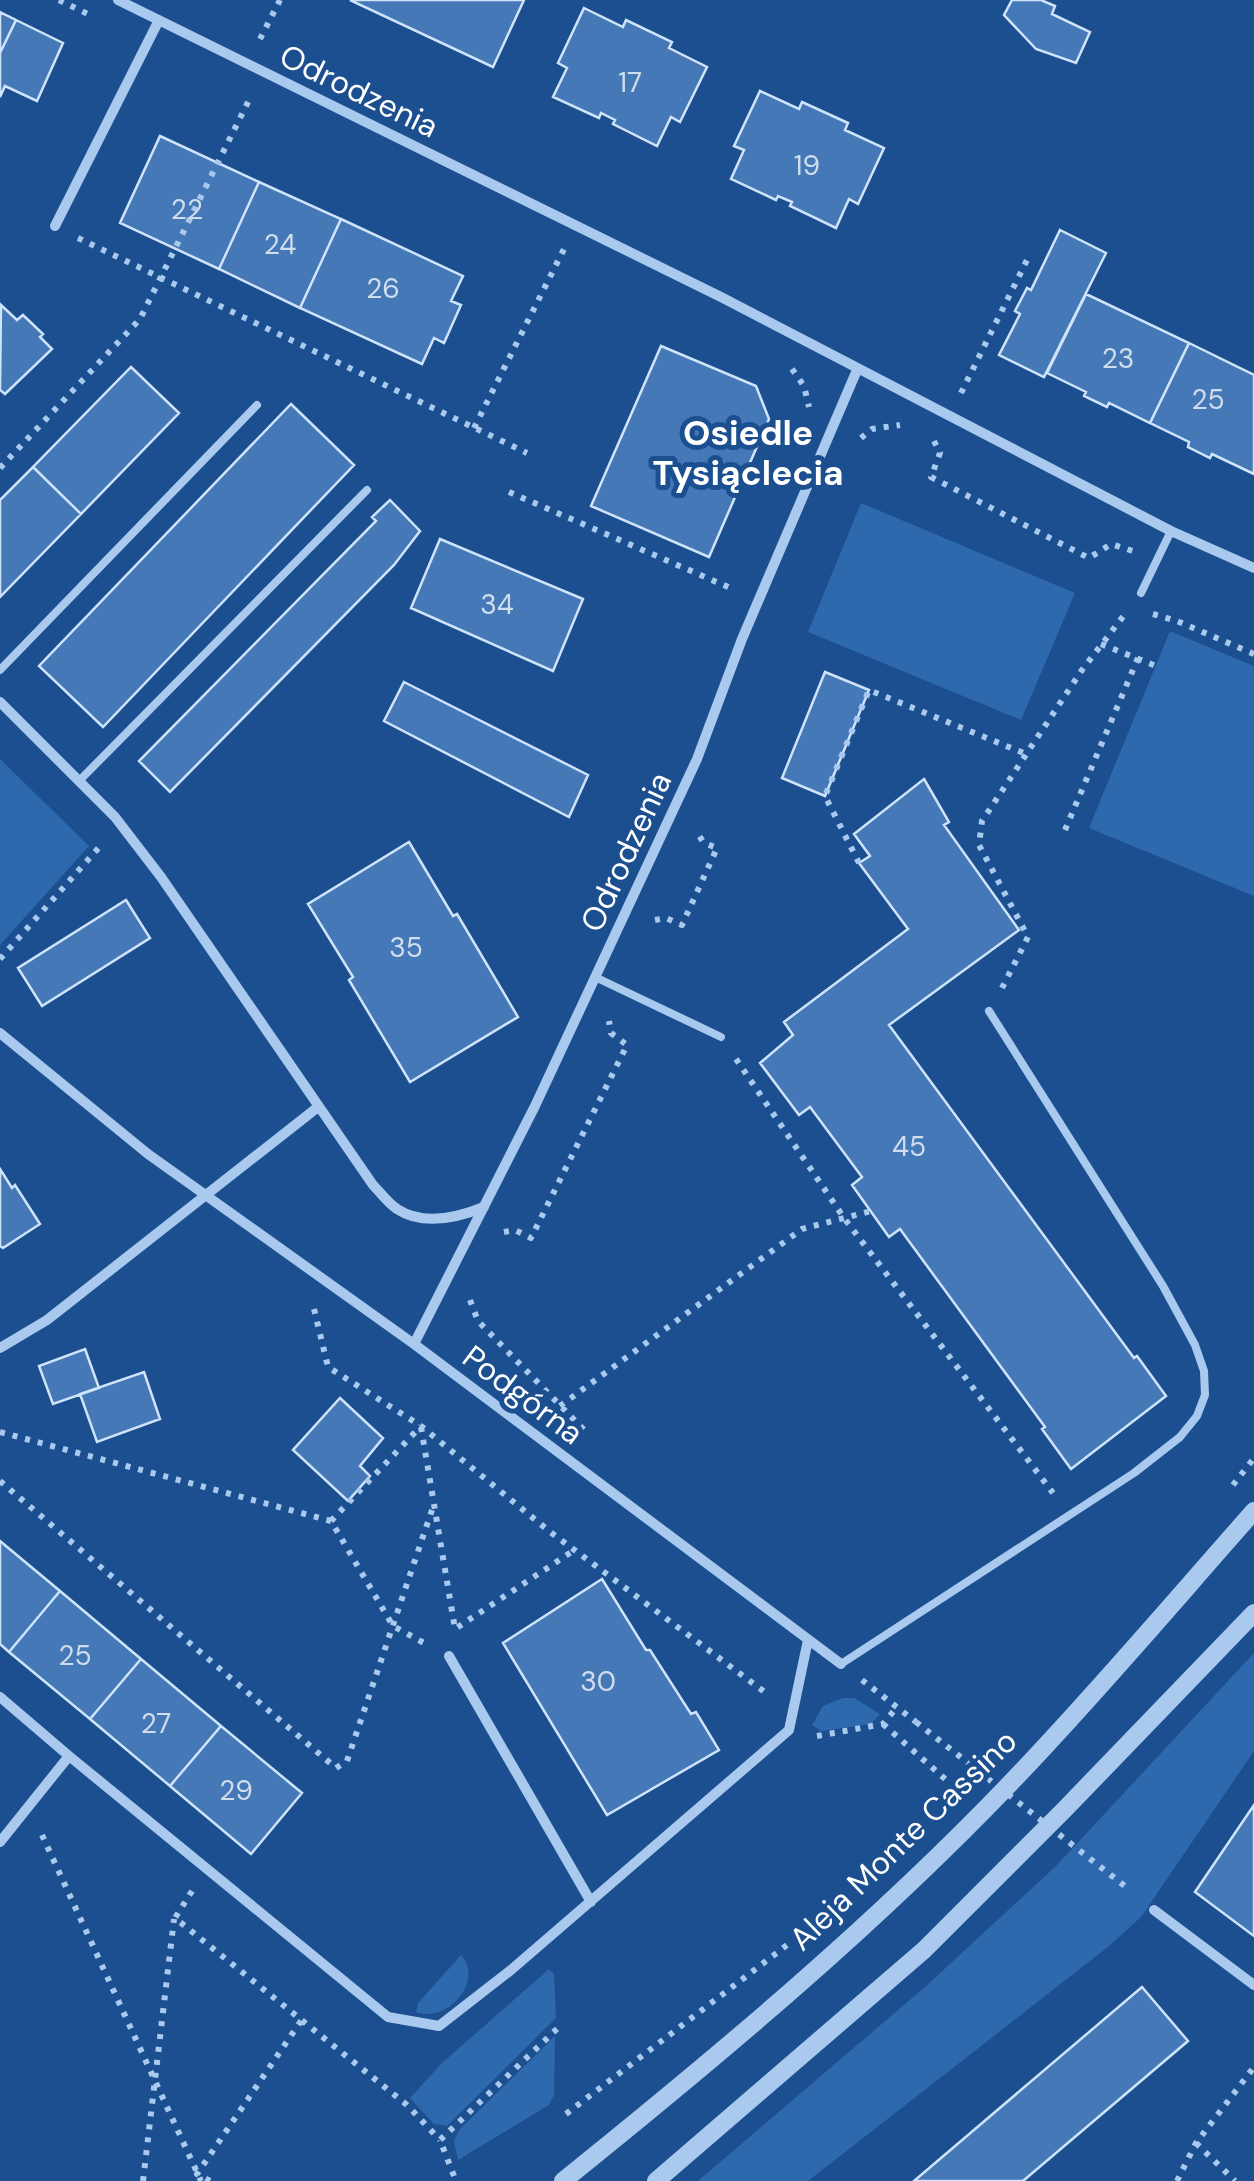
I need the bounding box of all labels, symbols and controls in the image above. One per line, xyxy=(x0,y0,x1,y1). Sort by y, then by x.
street label: Odrodzenia xyxy=(273,35,445,147)
house number: 17 xyxy=(618,64,642,101)
house number: 19 xyxy=(794,147,820,184)
house number: 22 xyxy=(171,191,203,228)
house number: 24 xyxy=(264,226,296,263)
house number: 26 xyxy=(366,270,400,307)
house number: 23 xyxy=(1102,340,1134,377)
house number: 25 xyxy=(1191,381,1225,418)
district label: Osiedle Tysiąclecia xyxy=(652,410,844,496)
house number: 34 xyxy=(480,586,514,623)
street label: Odrodzenia xyxy=(571,765,681,939)
house number: 35 xyxy=(389,929,423,966)
house number: 45 xyxy=(892,1128,926,1165)
street label: Podgórna xyxy=(454,1336,592,1454)
house number: 25 xyxy=(58,1637,92,1674)
house number: 30 xyxy=(580,1663,616,1700)
house number: 27 xyxy=(141,1705,171,1742)
street label: Aleja Monte Cassino xyxy=(780,1720,1026,1960)
house number: 29 xyxy=(219,1772,253,1809)

